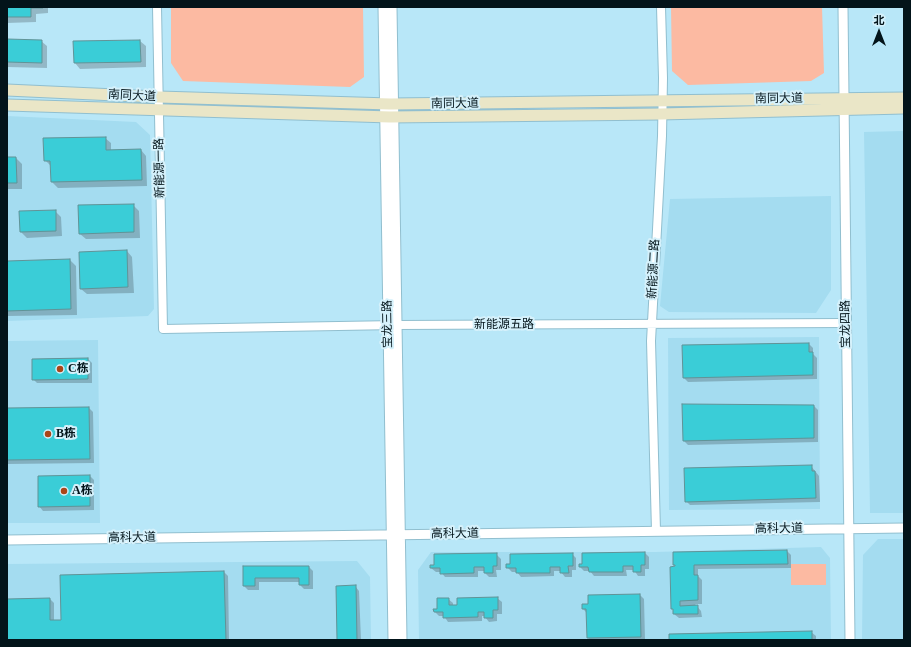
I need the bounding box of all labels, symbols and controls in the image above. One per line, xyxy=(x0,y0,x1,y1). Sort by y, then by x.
north arrow xyxy=(859,12,899,52)
text: 北 xyxy=(874,14,885,26)
street label: 南同大道 xyxy=(108,88,156,104)
street label: 南同大道 xyxy=(755,91,803,107)
street label: 南同大道 xyxy=(431,96,479,112)
street label: 新能源一路 xyxy=(152,138,168,198)
street label: 新能源二路 xyxy=(645,239,663,299)
street label: 宝龙三路 xyxy=(380,300,396,348)
street label: 宝龙四路 xyxy=(838,300,854,348)
street label: 新能源五路 xyxy=(474,318,534,332)
place label: C栋 xyxy=(68,362,89,376)
marker: C栋 xyxy=(55,364,65,374)
place label: B栋 xyxy=(56,427,76,441)
marker: B栋 xyxy=(43,429,53,439)
place label: A栋 xyxy=(72,484,93,498)
marker: A栋 xyxy=(59,486,69,496)
street label: 高科大道 xyxy=(755,521,803,537)
street label: 高科大道 xyxy=(431,526,479,542)
street label: 高科大道 xyxy=(108,530,156,546)

